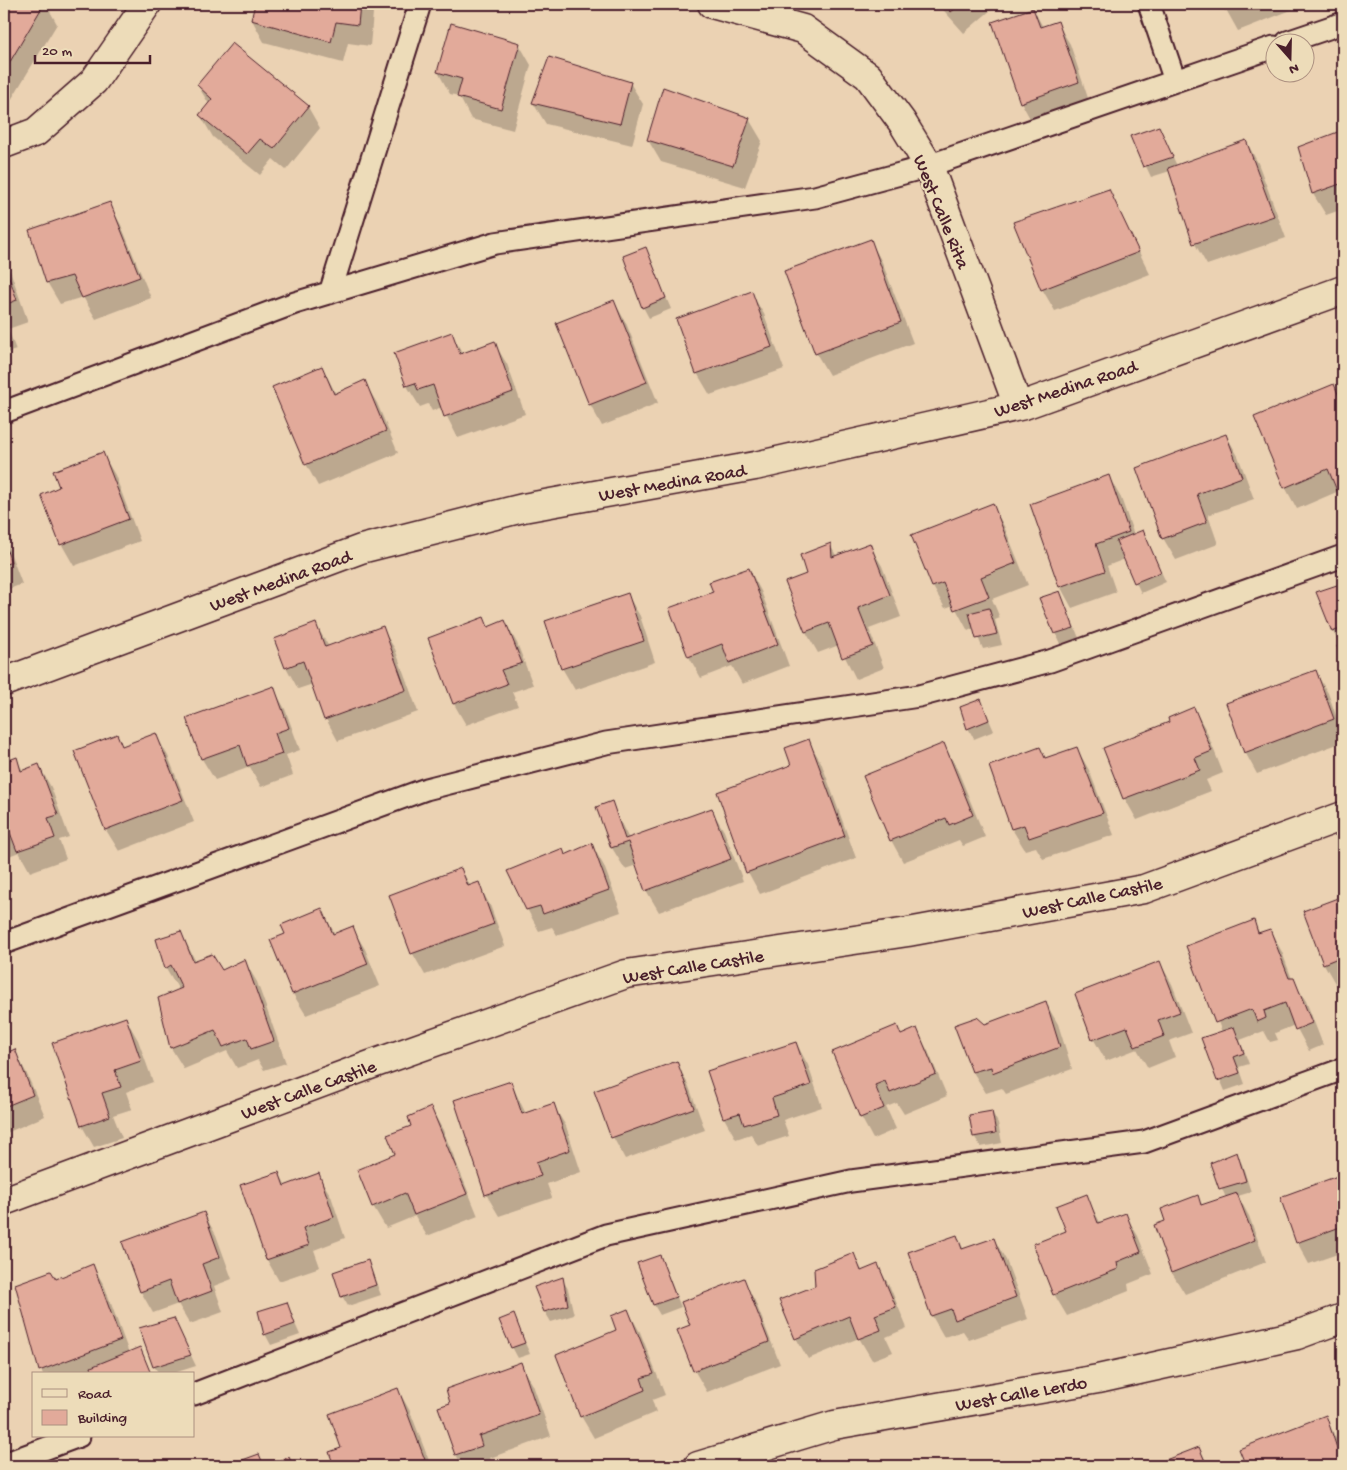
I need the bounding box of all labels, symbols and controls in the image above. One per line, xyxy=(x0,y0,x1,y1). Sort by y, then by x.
scale bar xyxy=(35,32,150,64)
north arrow xyxy=(1264,32,1314,82)
text: 20 m xyxy=(42,43,72,61)
text: N xyxy=(1286,58,1301,77)
street label: West Calle Rita xyxy=(906,152,974,274)
street label: West Medina Road xyxy=(992,356,1142,424)
street label: West Medina Road xyxy=(597,460,750,509)
street label: West Medina Road xyxy=(207,545,357,619)
street label: West Calle Castile xyxy=(1021,873,1165,925)
street label: West Calle Castile xyxy=(621,946,766,991)
street label: West Calle Castile xyxy=(238,1056,380,1126)
legend xyxy=(32,1372,195,1438)
street label: West Calle Lerdo xyxy=(954,1373,1089,1418)
text: Road xyxy=(78,1386,112,1404)
text: Building xyxy=(77,1410,127,1428)

